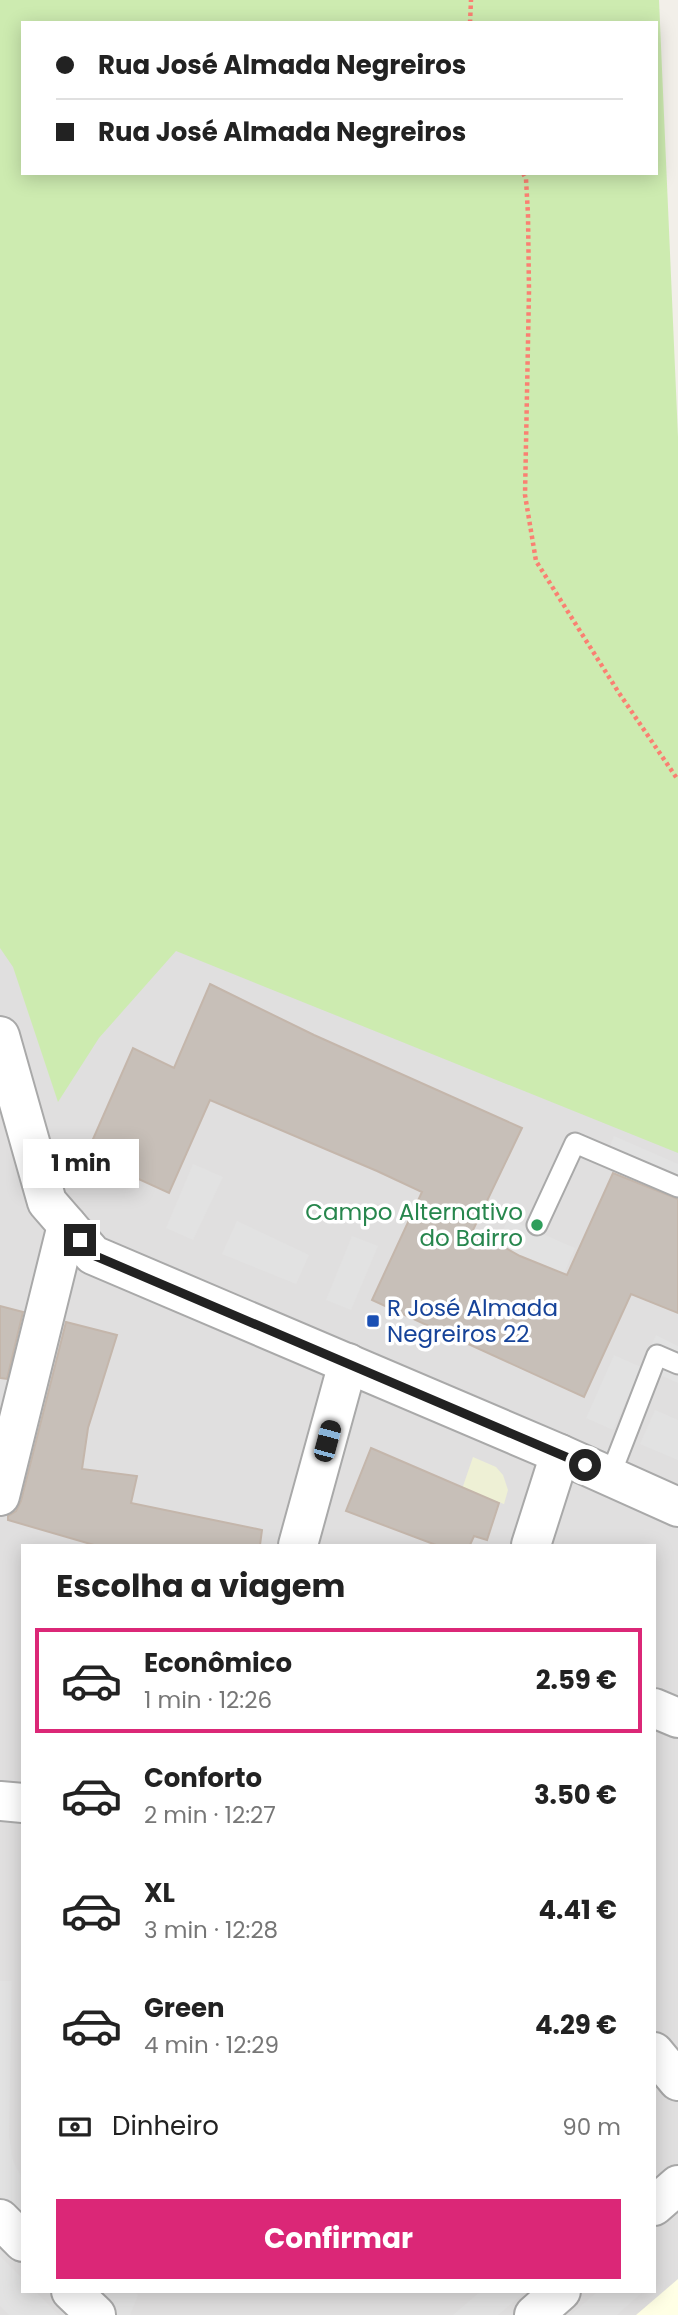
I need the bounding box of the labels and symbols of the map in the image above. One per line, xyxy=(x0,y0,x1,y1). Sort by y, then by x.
callout: 1 min xyxy=(22,1138,138,1188)
place label: Campo Alternativo do Bairro xyxy=(305,1196,523,1254)
marker: Campo Alternativo do Bairro xyxy=(529,1217,545,1233)
route end xyxy=(64,1224,96,1256)
place label: R José Almada Negreiros 22 xyxy=(387,1292,558,1350)
marker: R José Almada Negreiros 22 xyxy=(365,1313,381,1329)
car xyxy=(312,1418,343,1464)
route start xyxy=(569,1449,601,1481)

